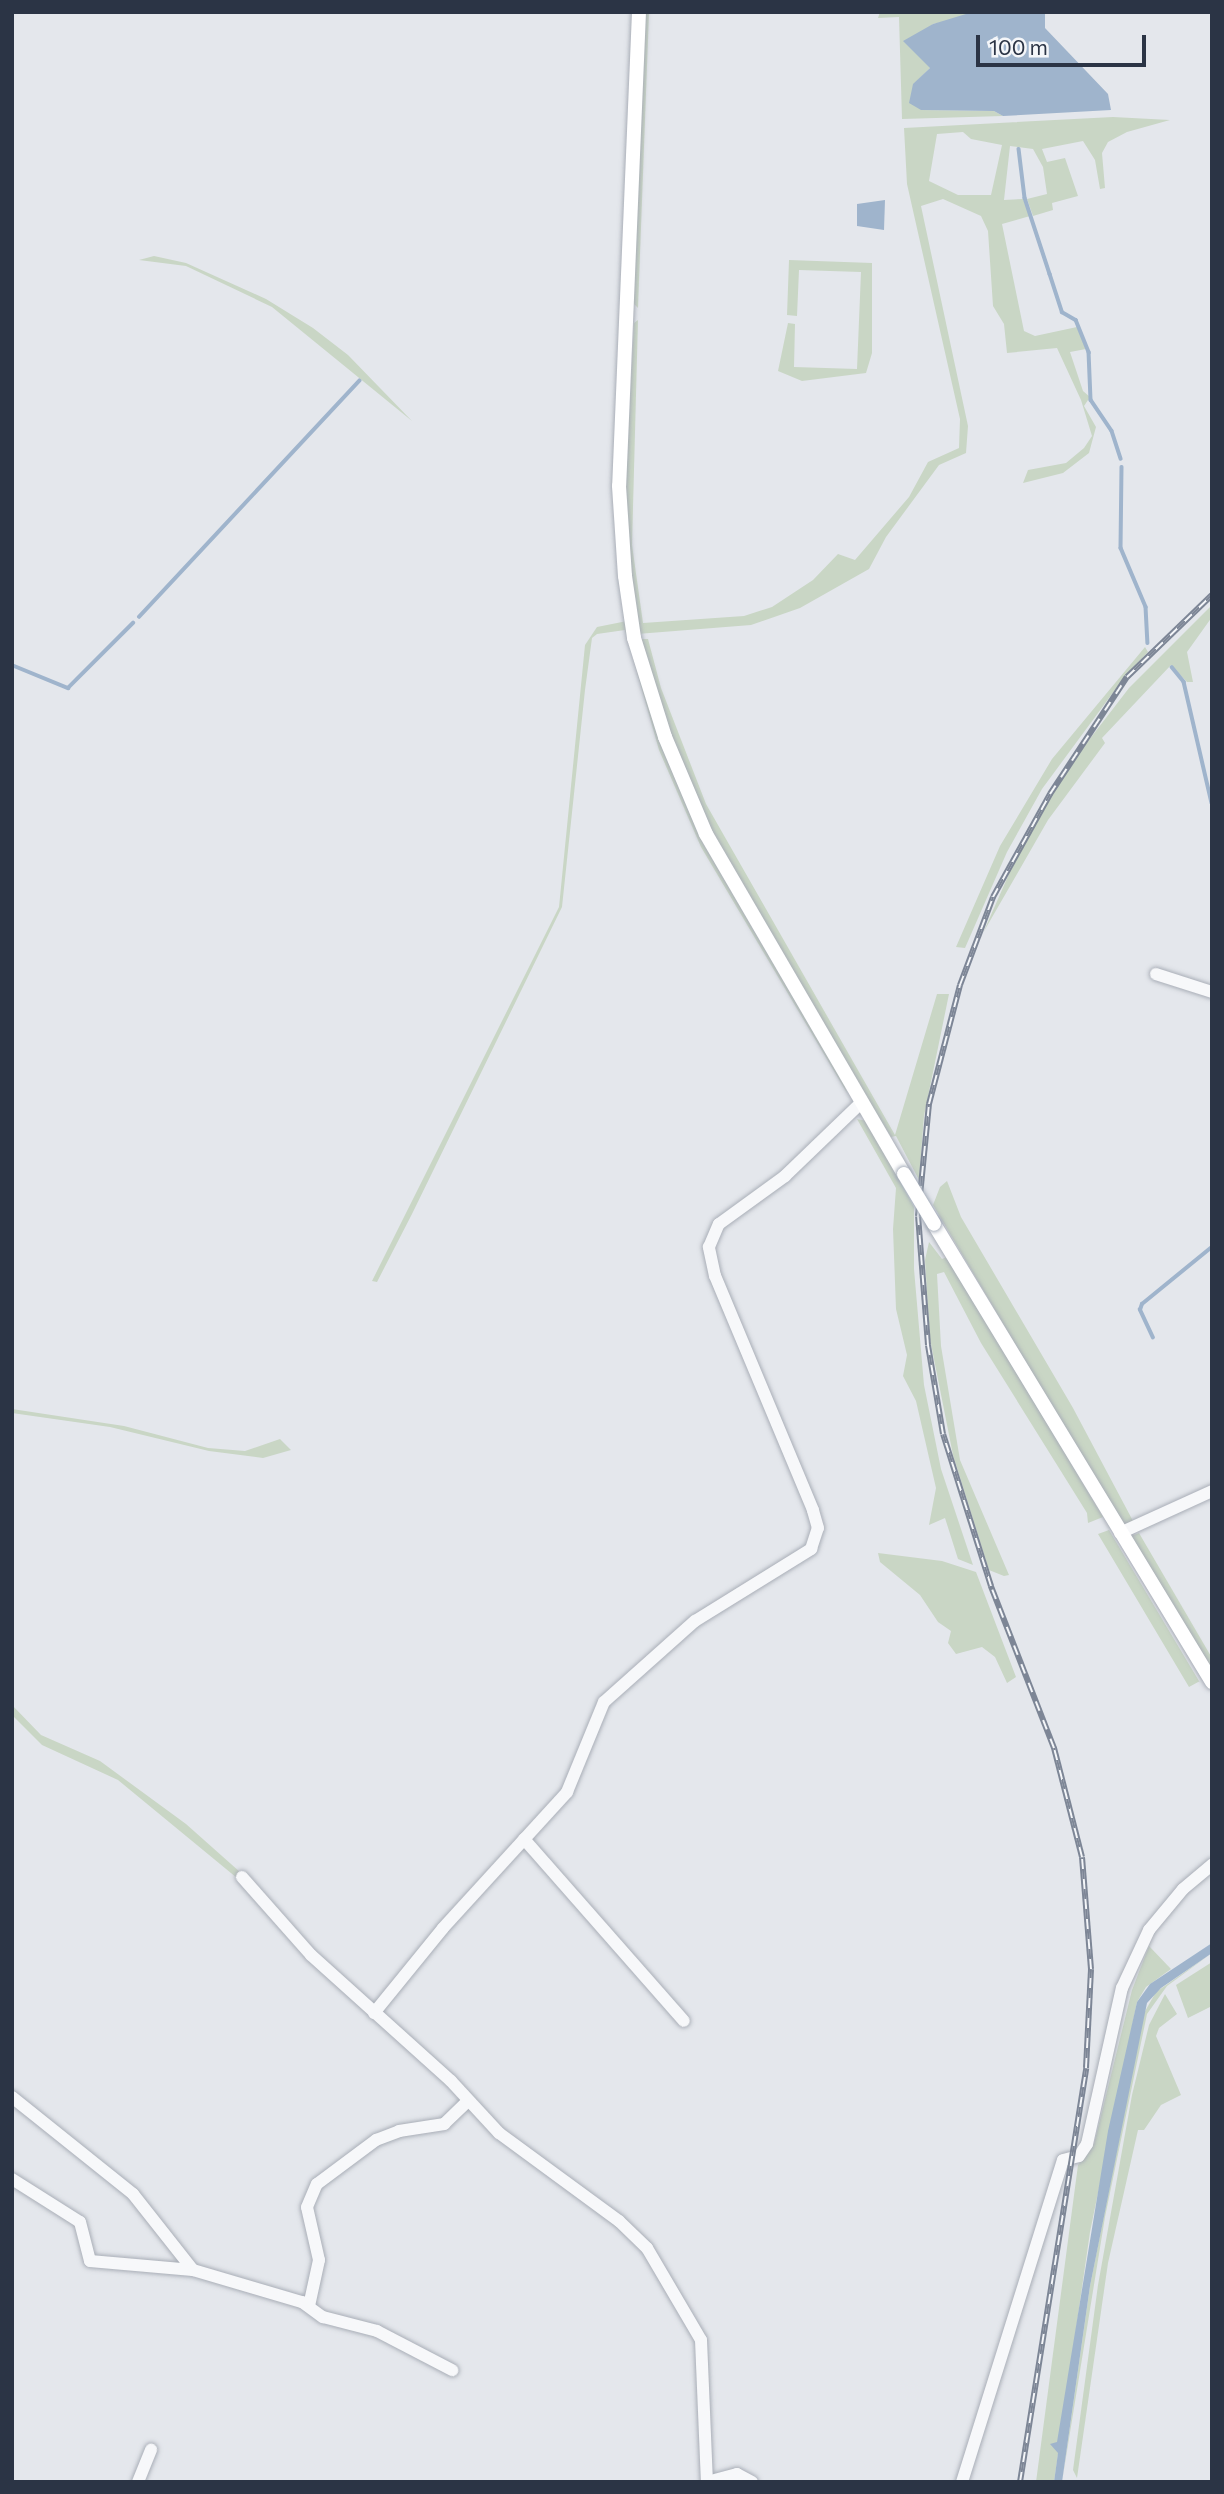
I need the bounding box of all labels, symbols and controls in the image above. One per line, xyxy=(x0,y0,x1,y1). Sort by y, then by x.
scale bar xyxy=(979,21,1149,65)
text: 100 m xyxy=(989,34,1048,59)

